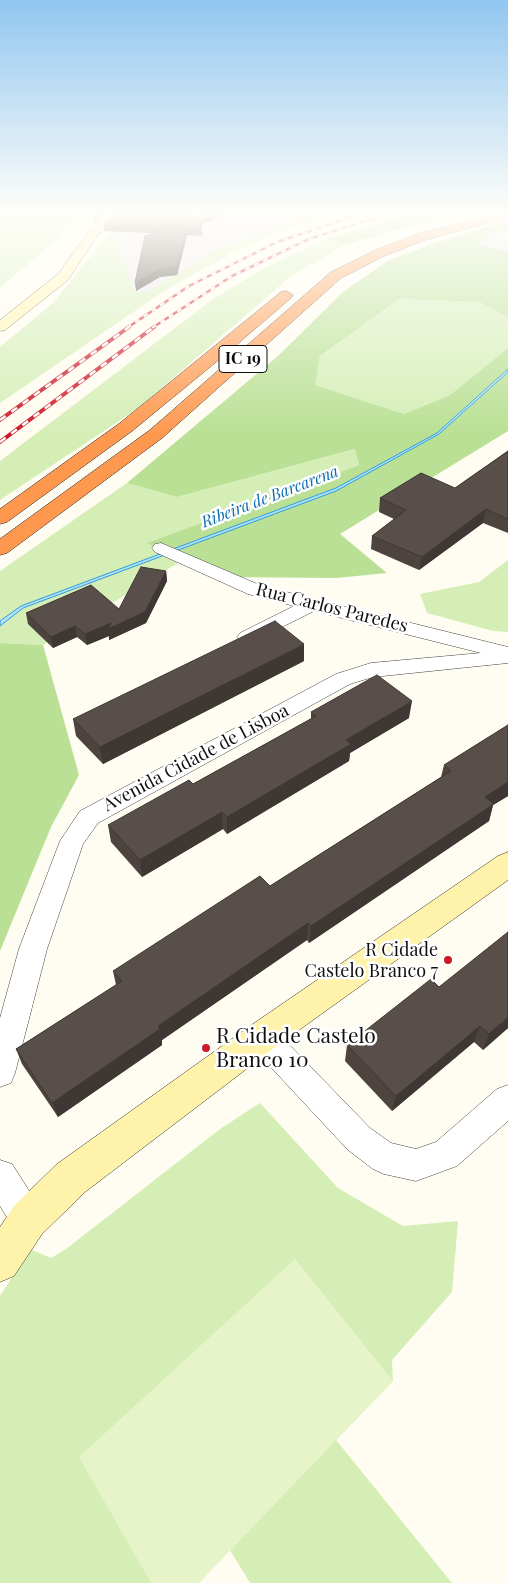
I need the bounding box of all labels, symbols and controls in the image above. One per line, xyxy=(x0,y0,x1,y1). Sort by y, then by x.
road number: IC 19 xyxy=(219,346,267,372)
water label: Ribeira de Barcarena xyxy=(199,462,341,532)
street label: Rua Carlos Paredes xyxy=(254,579,410,637)
street label: Avenida Cidade de Lisboa xyxy=(100,700,292,816)
place label: R Cidade Castelo Branco 7 xyxy=(305,939,438,982)
marker: R Cidade Castelo Branco 7 xyxy=(442,954,454,966)
place label: R Cidade Castelo Branco 10 xyxy=(216,1023,376,1073)
marker: R Cidade Castelo Branco 10 xyxy=(200,1042,212,1054)

